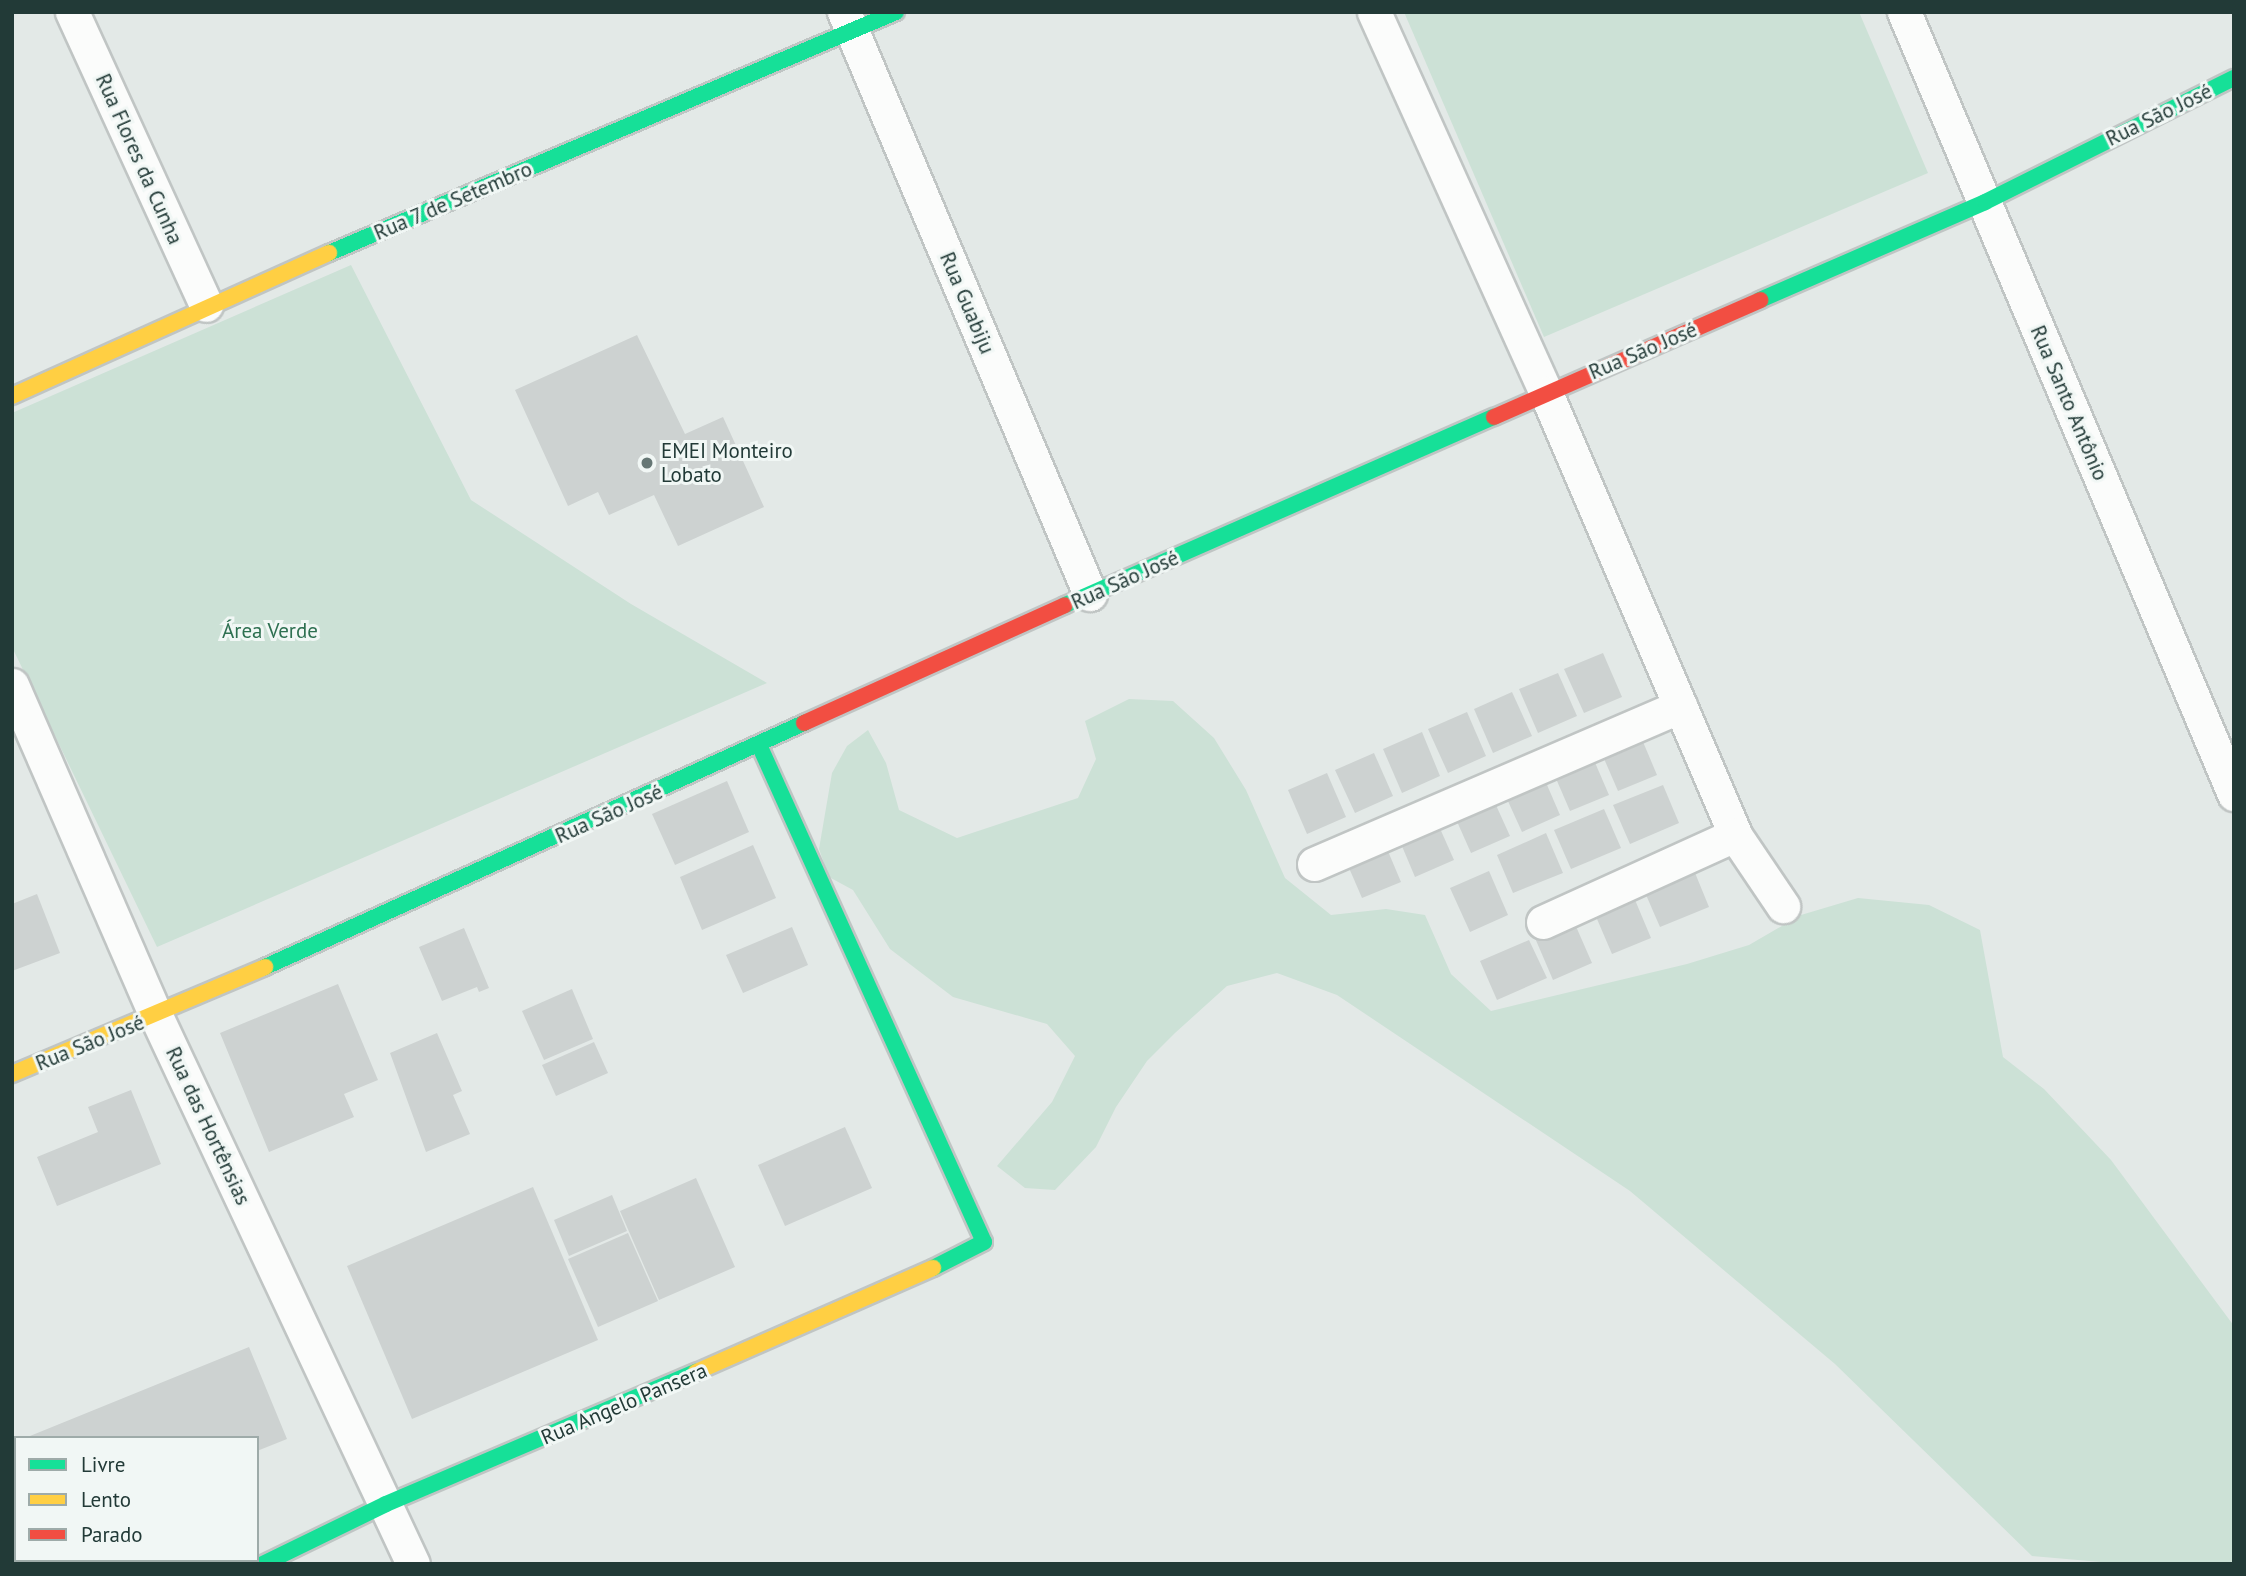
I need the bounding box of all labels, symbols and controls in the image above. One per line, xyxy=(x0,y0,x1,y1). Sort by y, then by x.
street label: Rua Flores da Cunha xyxy=(90,70,188,248)
street label: Rua São José xyxy=(2102,78,2216,152)
street label: Rua 7 de Setembro xyxy=(370,156,536,246)
street label: Rua Guabiju xyxy=(934,248,1000,358)
street label: Rua São José xyxy=(1585,317,1701,385)
street label: Rua Santo Antônio xyxy=(2025,321,2113,485)
place label: EMEI Monteiro Lobato xyxy=(661,438,793,488)
marker: EMEI Monteiro Lobato xyxy=(639,455,655,471)
street label: Rua São José xyxy=(1067,545,1183,615)
park label: Área Verde xyxy=(222,618,318,644)
street label: Rua São José xyxy=(551,779,667,849)
street label: Rua São José xyxy=(32,1010,148,1076)
street label: Rua das Hortênsias xyxy=(160,1043,256,1209)
street label: Rua Angelo Pansera xyxy=(537,1358,711,1450)
legend xyxy=(14,1436,259,1562)
text: Livre xyxy=(81,1451,125,1478)
text: Lento xyxy=(81,1486,131,1513)
text: Parado xyxy=(81,1521,143,1548)

